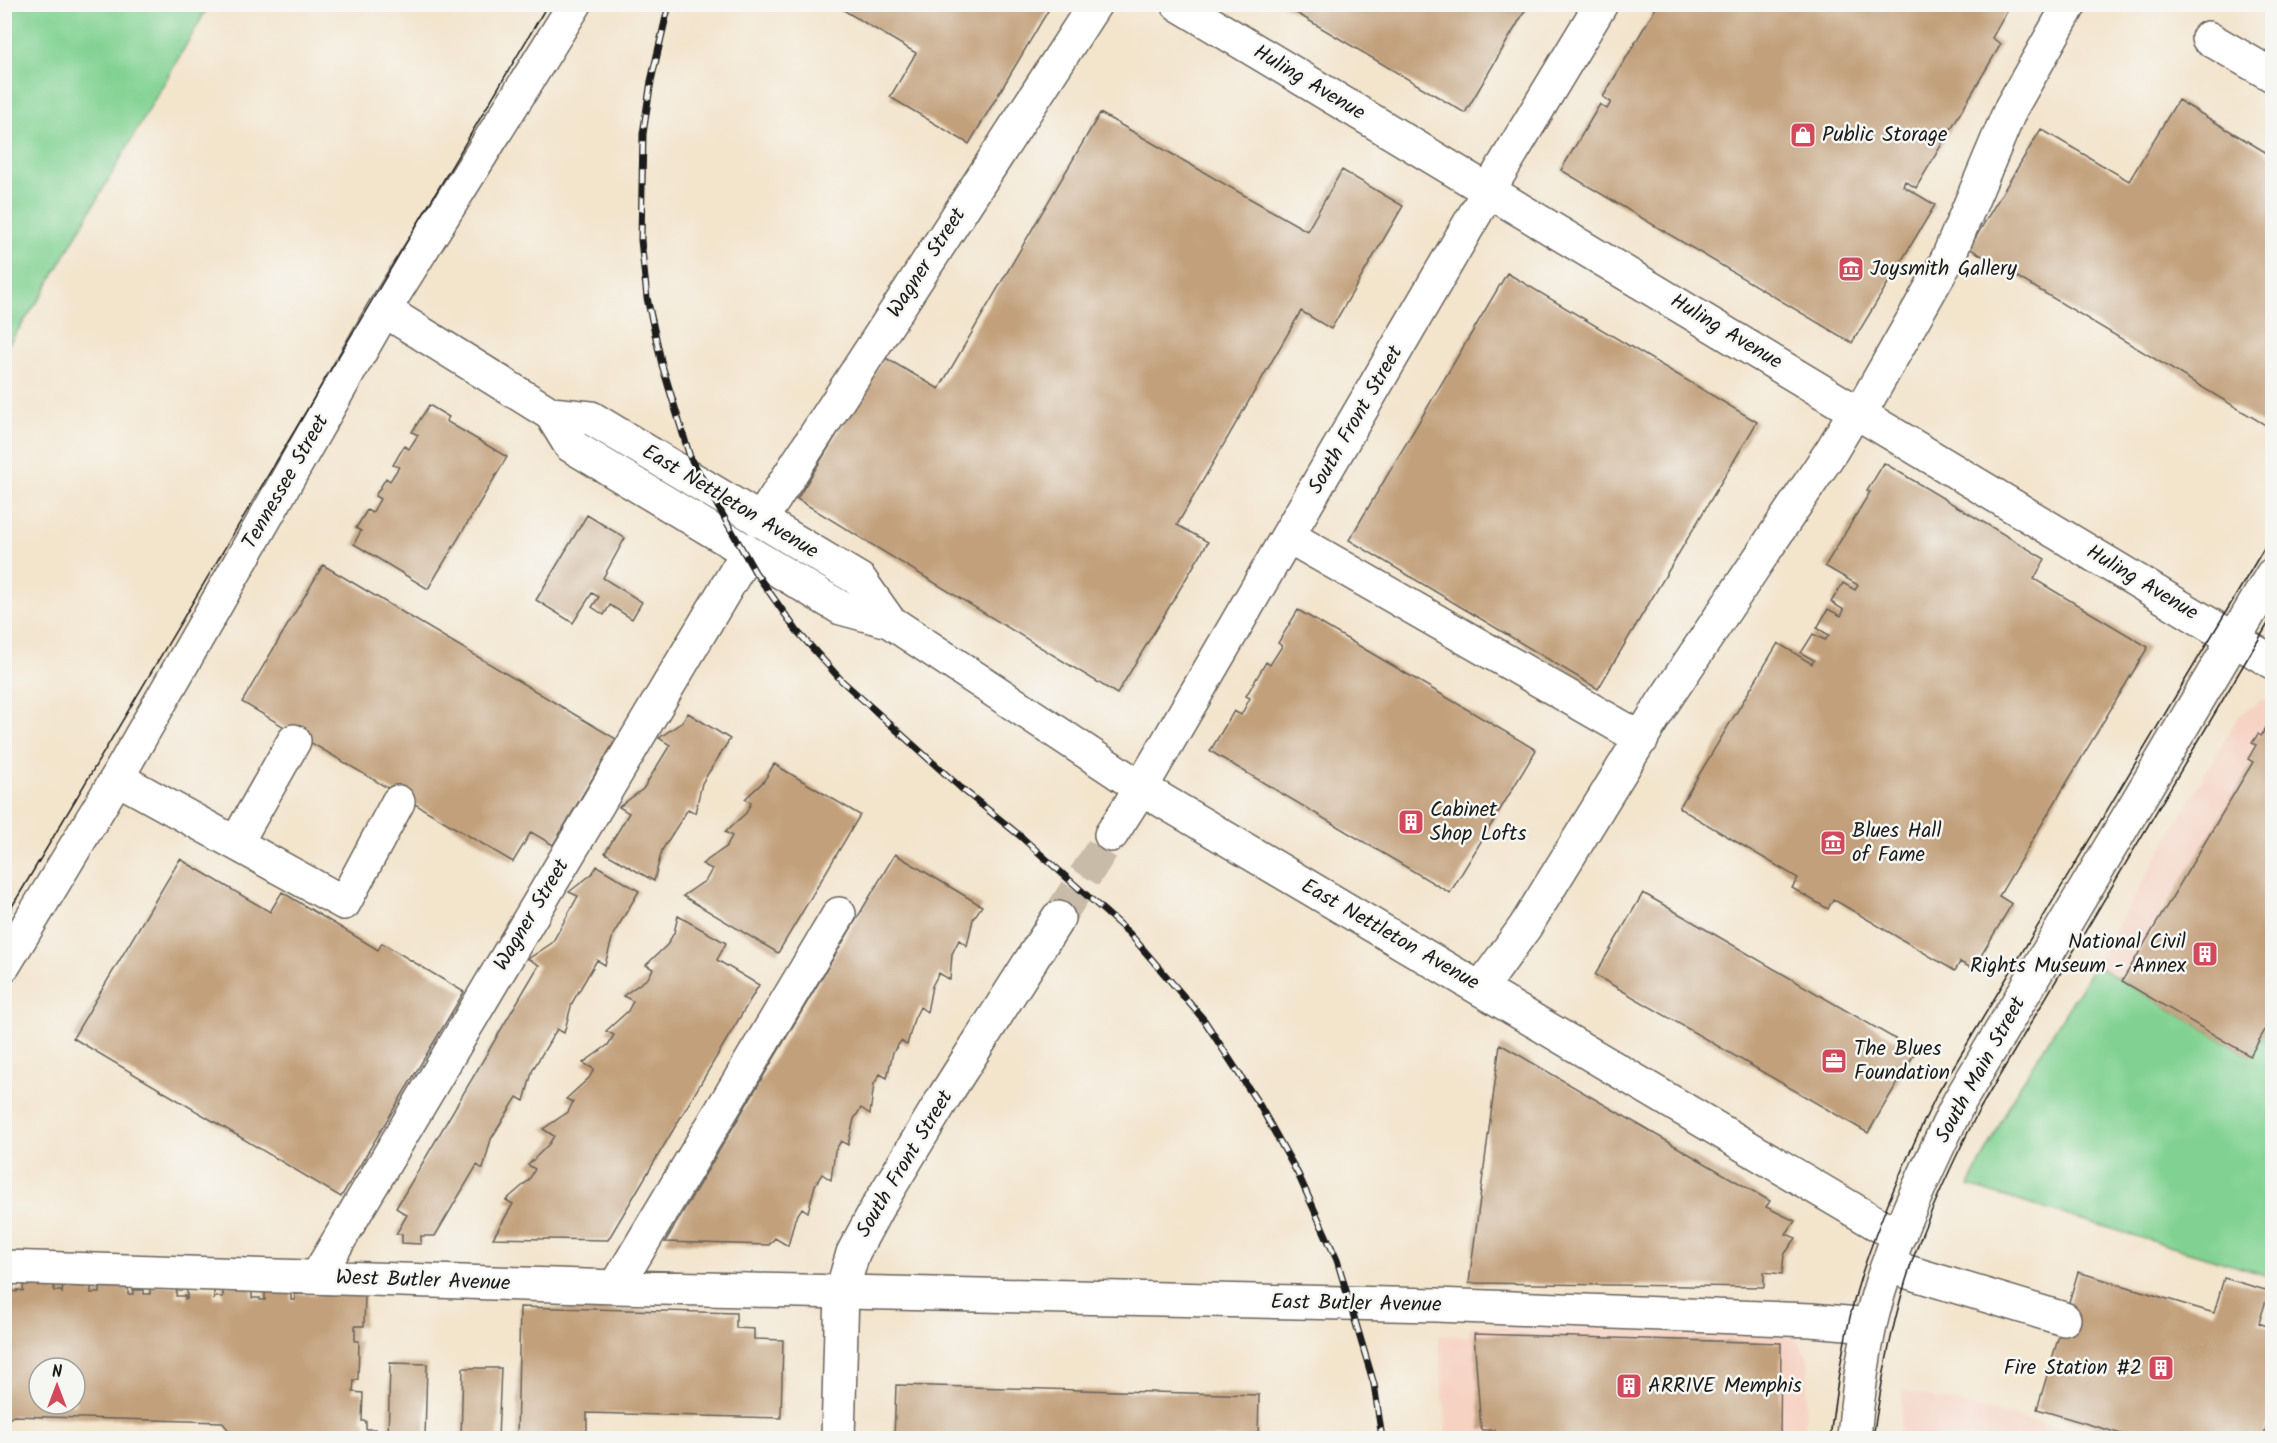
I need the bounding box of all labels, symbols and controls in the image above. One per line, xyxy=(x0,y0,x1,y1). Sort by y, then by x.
street label: Huling Avenue xyxy=(1247,36,1372,130)
place label: Public Storage xyxy=(1822,119,1948,152)
shop icon: Public Storage xyxy=(1788,120,1818,150)
street label: Wagner Street xyxy=(879,201,975,325)
place label: Joysmith Gallery xyxy=(1870,253,2017,286)
museum icon: Joysmith Gallery xyxy=(1836,254,1866,284)
street label: Huling Avenue xyxy=(1664,285,1789,379)
street label: South Front Street xyxy=(1300,339,1412,501)
street label: Tennessee Street xyxy=(234,408,338,556)
street label: East Nettleton Avenue xyxy=(635,436,825,568)
street label: Huling Avenue xyxy=(2080,536,2205,630)
place label: Cabinet Shop Lofts xyxy=(1430,794,1526,851)
building icon: Cabinet Shop Lofts xyxy=(1396,807,1426,837)
place label: Blues Hall of Fame xyxy=(1852,815,1942,872)
museum icon: Blues Hall of Fame xyxy=(1818,828,1848,858)
street label: Wagner Street xyxy=(486,852,579,977)
street label: East Nettleton Avenue xyxy=(1295,870,1486,1000)
place label: National Civil Rights Museum - Annex xyxy=(1970,926,2187,983)
building icon: National Civil Rights Museum - Annex xyxy=(2190,939,2220,969)
street label: South Main Street xyxy=(1927,990,2035,1149)
place label: The Blues Foundation xyxy=(1854,1033,1950,1090)
office icon: The Blues Foundation xyxy=(1819,1046,1849,1076)
street label: South Front Street xyxy=(848,1083,963,1244)
street label: West Butler Avenue xyxy=(335,1261,511,1301)
street label: East Butler Avenue xyxy=(1270,1286,1442,1322)
place label: Fire Station #2 xyxy=(2004,1352,2142,1385)
building icon: Fire Station #2 xyxy=(2146,1353,2176,1383)
north arrow xyxy=(27,1356,87,1416)
text: N xyxy=(52,1360,62,1385)
place label: ARRIVE Memphis xyxy=(1648,1370,1802,1403)
building icon: ARRIVE Memphis xyxy=(1614,1371,1644,1401)

